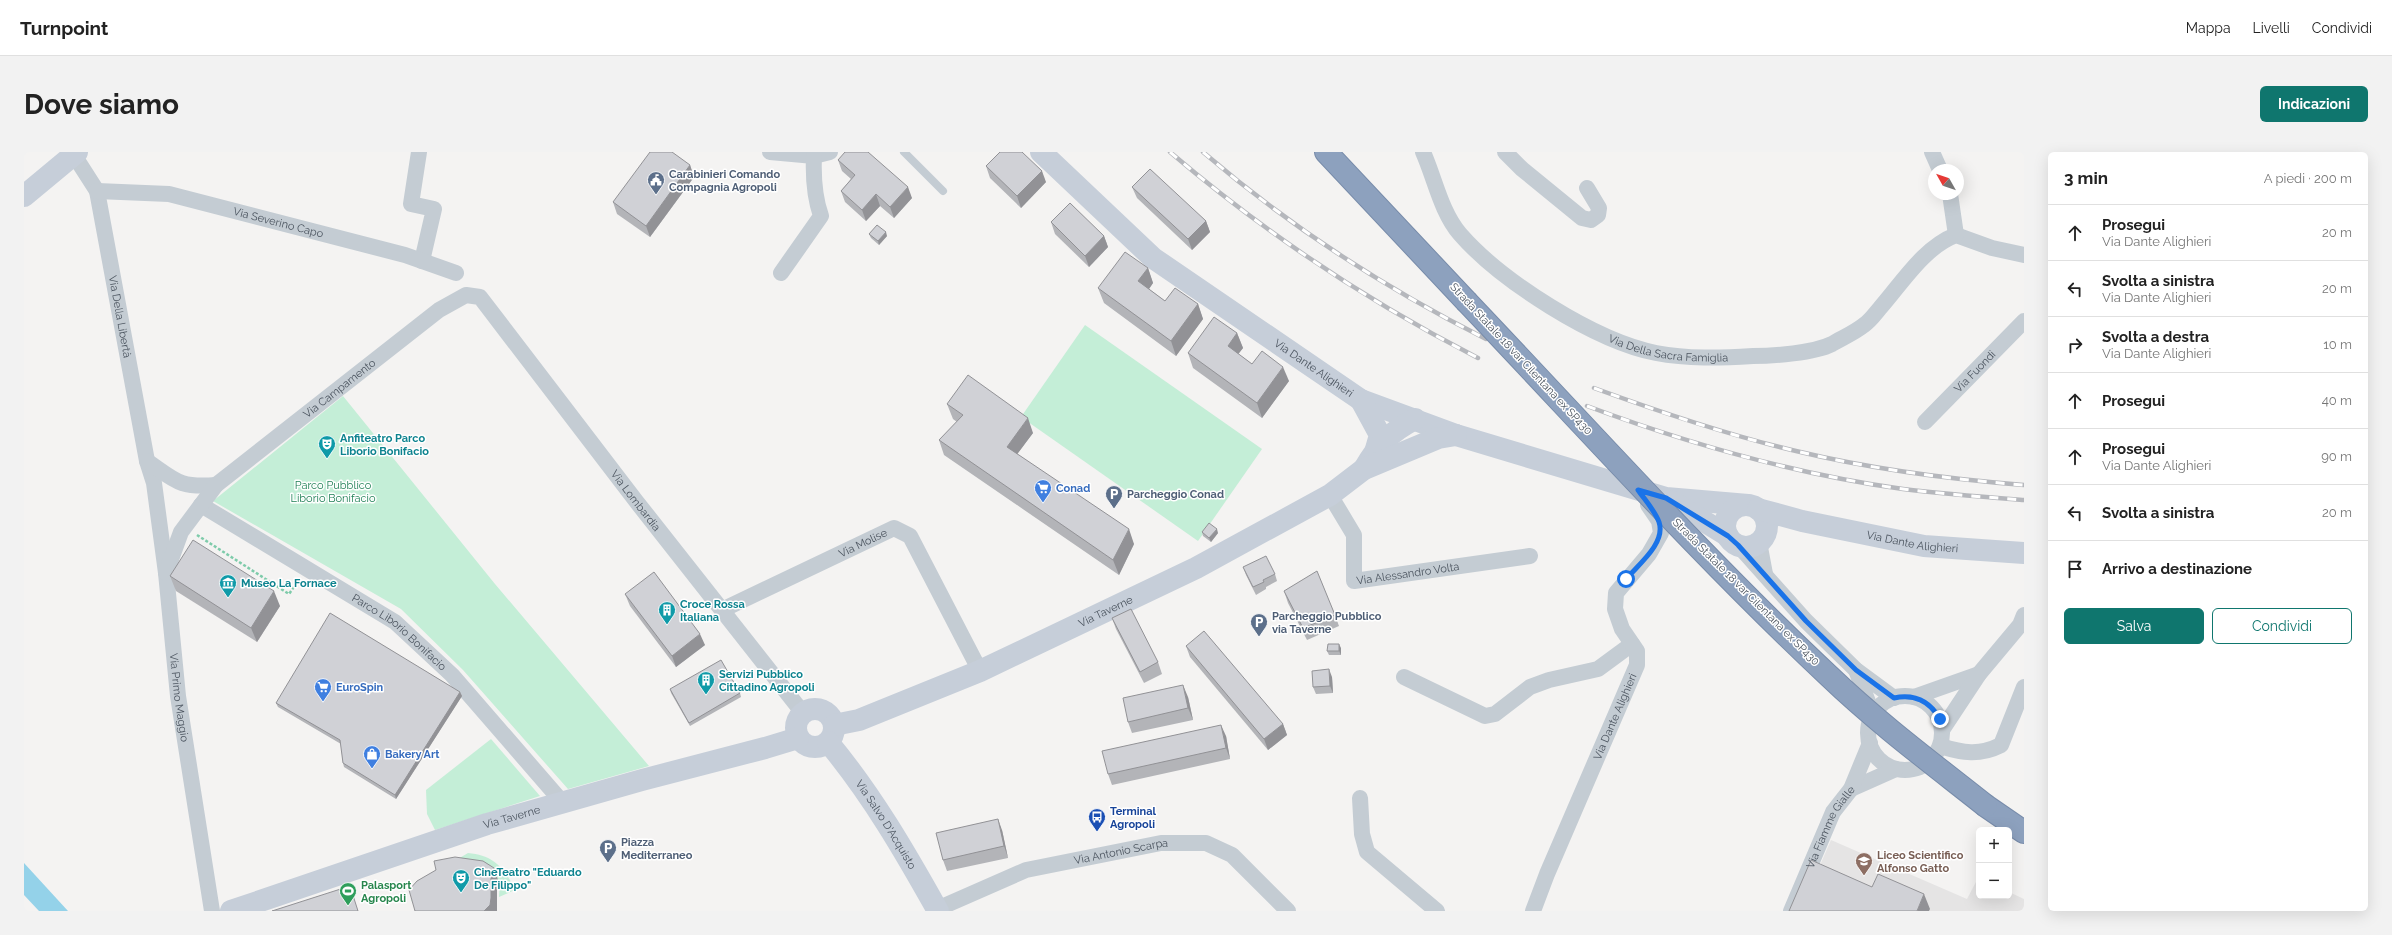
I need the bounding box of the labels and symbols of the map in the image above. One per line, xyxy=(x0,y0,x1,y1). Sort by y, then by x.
north arrow xyxy=(1928,164,1964,200)
place label: Carabinieri Comando Compagnia Agropoli xyxy=(669,168,780,194)
public building icon: Carabinieri Comando Compagnia Agropoli xyxy=(646,170,666,195)
street label: Via Severino Capo xyxy=(232,204,325,240)
street label: Via Della Libertà xyxy=(106,274,134,359)
street label: Strada Statale 18 var Cilentana ex SP430 xyxy=(1447,281,1595,438)
street label: Via Della Sacra Famiglia xyxy=(1607,332,1728,364)
street label: Via Dante Alighieri xyxy=(1272,336,1356,399)
street label: Via Fuondi xyxy=(1951,348,1998,395)
street label: Via Campamento xyxy=(301,356,378,421)
place label: Anfiteatro Parco Liborio Bonifacio xyxy=(340,432,429,458)
theatre icon: Anfiteatro Parco Liborio Bonifacio xyxy=(317,434,337,459)
street label: Via Lombardia xyxy=(608,467,663,533)
supermarket icon: Conad xyxy=(1033,478,1053,503)
park label: Parco Pubblico Liborio Bonifacio xyxy=(290,479,376,505)
place label: Conad xyxy=(1056,482,1090,495)
parking icon: Parcheggio Conad xyxy=(1104,484,1124,509)
place label: Parcheggio Conad xyxy=(1127,488,1224,501)
street label: Strada Statale 18 var Cilentana ex SP430 xyxy=(1670,516,1822,668)
street label: Via Molise xyxy=(837,526,890,560)
street label: Via Dante Alighieri xyxy=(1865,528,1959,555)
street label: Via Alessandro Volta xyxy=(1356,560,1460,587)
route start xyxy=(1617,570,1635,588)
museum icon: Museo La Fornace xyxy=(218,573,238,598)
place label: Museo La Fornace xyxy=(241,577,337,590)
street label: Parco Liborio Bonifacio xyxy=(350,591,449,673)
street label: Via Taverne xyxy=(1076,592,1135,630)
place label: Croce Rossa Italiana xyxy=(680,598,745,624)
building icon: Croce Rossa Italiana xyxy=(657,600,677,625)
place label: Parcheggio Pubblico via Taverne xyxy=(1272,610,1382,636)
parking icon: Parcheggio Pubblico via Taverne xyxy=(1249,612,1269,637)
street label: Via Primo Maggio xyxy=(167,652,192,743)
place label: Servizi Pubblico Cittadino Agropoli xyxy=(719,668,815,694)
building icon: Servizi Pubblico Cittadino Agropoli xyxy=(696,670,716,695)
street label: Via Dante Alighieri xyxy=(1591,671,1639,762)
supermarket icon: EuroSpin xyxy=(313,677,333,702)
place label: EuroSpin xyxy=(336,681,384,694)
route end xyxy=(1931,710,1949,728)
shop icon: Bakery Art xyxy=(362,744,382,769)
place label: Bakery Art xyxy=(385,748,440,761)
street label: Via Salvo D'Acquisto xyxy=(853,777,919,872)
street label: Via Fiamme Gialle xyxy=(1803,783,1858,870)
street label: Via Taverne xyxy=(482,803,542,831)
place label: Terminal Agropoli xyxy=(1110,805,1157,831)
bus stop icon: Terminal Agropoli xyxy=(1087,807,1107,832)
place label: Piazza Mediterraneo xyxy=(621,836,693,862)
street label: Via Antonio Scarpa xyxy=(1073,836,1168,867)
parking icon: Piazza Mediterraneo xyxy=(598,838,618,863)
place label: Liceo Scientifico Alfonso Gatto xyxy=(1877,849,1964,875)
school or university icon: Liceo Scientifico Alfonso Gatto xyxy=(1854,851,1874,876)
place label: CineTeatro "Eduardo De Filippo" xyxy=(474,866,582,892)
theatre icon: CineTeatro "Eduardo De Filippo" xyxy=(451,868,471,893)
place label: Palasport Agropoli xyxy=(361,879,412,905)
sports icon: Palasport Agropoli xyxy=(338,881,358,906)

